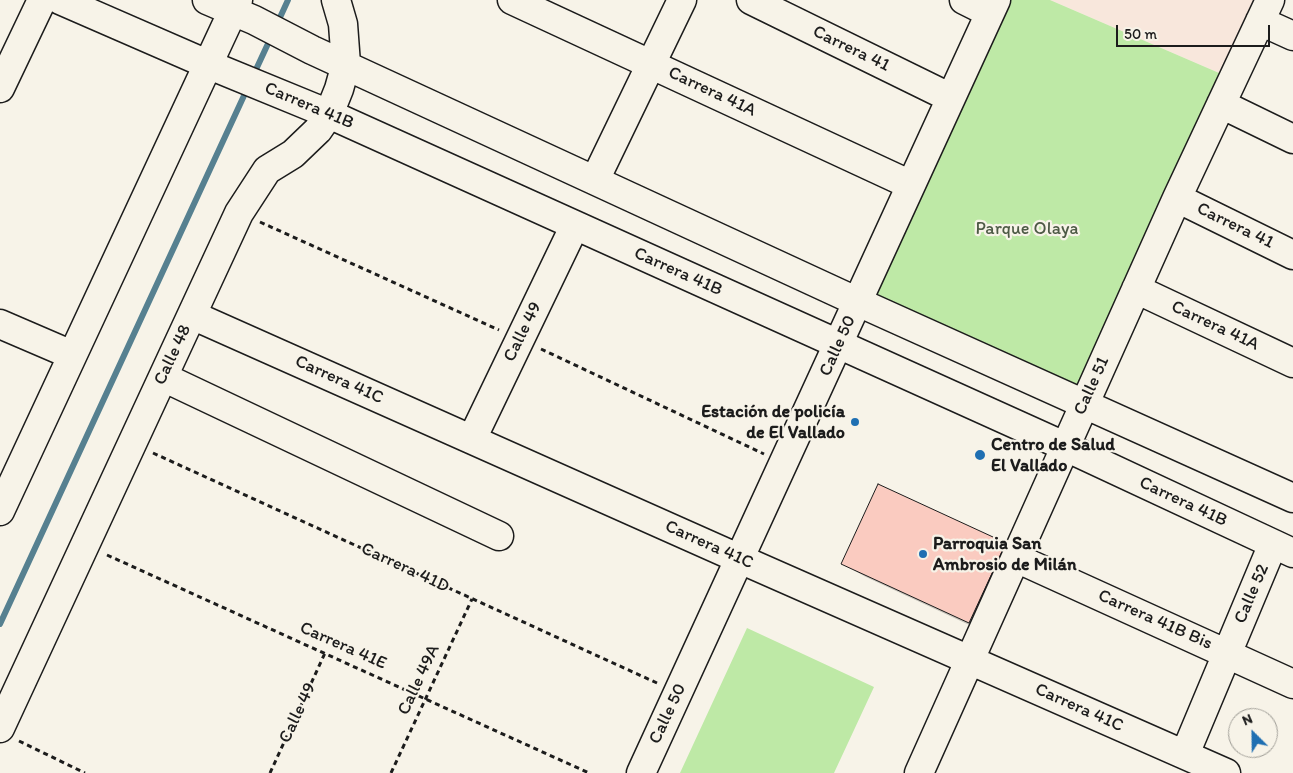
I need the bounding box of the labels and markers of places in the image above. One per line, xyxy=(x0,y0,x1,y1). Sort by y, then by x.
place label: Estación de policía de El Vallado xyxy=(701,401,845,444)
marker: Estación de policía de El Vallado xyxy=(849,416,861,428)
place label: Centro de Salud El Vallado xyxy=(991,434,1115,476)
marker: Centro de Salud El Vallado xyxy=(973,448,987,462)
place label: Parroquia San Ambrosio de Milán xyxy=(933,533,1076,576)
marker: Parroquia San Ambrosio de Milán xyxy=(917,548,929,560)

